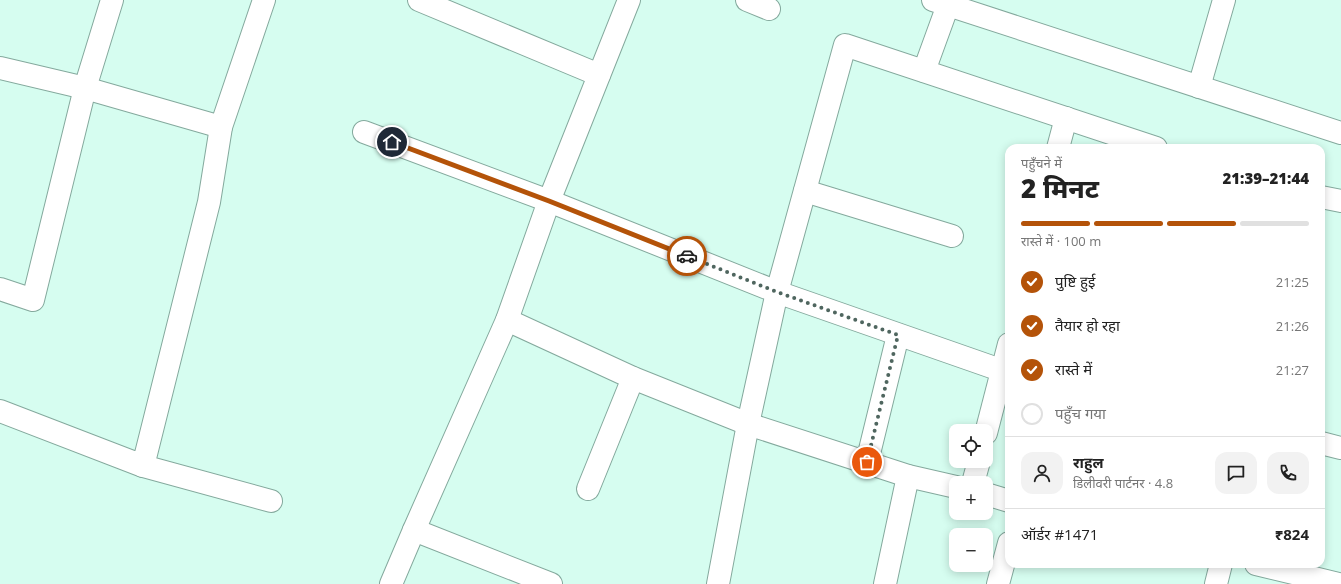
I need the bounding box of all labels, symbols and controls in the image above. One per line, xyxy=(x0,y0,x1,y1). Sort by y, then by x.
pin xyxy=(375,125,409,159)
icon: home xyxy=(381,131,403,153)
text: पहुँचने में xyxy=(1021,154,1062,172)
text: 21:39–21:44 xyxy=(1223,168,1309,188)
text: 2 मिनट xyxy=(1021,170,1099,206)
text: रास्ते में · 100 m xyxy=(1021,232,1101,250)
courier xyxy=(667,236,707,276)
icon: car xyxy=(676,245,698,267)
icon: check xyxy=(1021,271,1043,293)
text: पुष्टि हुई xyxy=(1055,271,1095,291)
text: 21:25 xyxy=(1276,273,1309,291)
icon: check xyxy=(1021,315,1043,337)
text: तैयार हो रहा xyxy=(1055,315,1120,335)
text: 21:26 xyxy=(1276,317,1309,335)
icon: check xyxy=(1021,359,1043,381)
text: रास्ते में xyxy=(1055,359,1092,379)
text: 21:27 xyxy=(1276,361,1309,379)
text: पहुँच गया xyxy=(1055,403,1106,423)
map controls xyxy=(949,424,993,572)
button: locate xyxy=(949,424,993,468)
pin xyxy=(850,445,884,479)
icon: bag xyxy=(856,451,878,473)
button: person xyxy=(1021,452,1063,494)
text: राहुल xyxy=(1073,452,1104,472)
button: chat xyxy=(1215,452,1257,494)
button: phone xyxy=(1267,452,1309,494)
text: डिलीवरी पार्टनर · 4.8 xyxy=(1073,474,1173,492)
button: + xyxy=(949,476,993,520)
text: ऑर्डर #1471 xyxy=(1021,524,1098,544)
text: ₹824 xyxy=(1275,524,1309,544)
button: − xyxy=(949,528,993,572)

